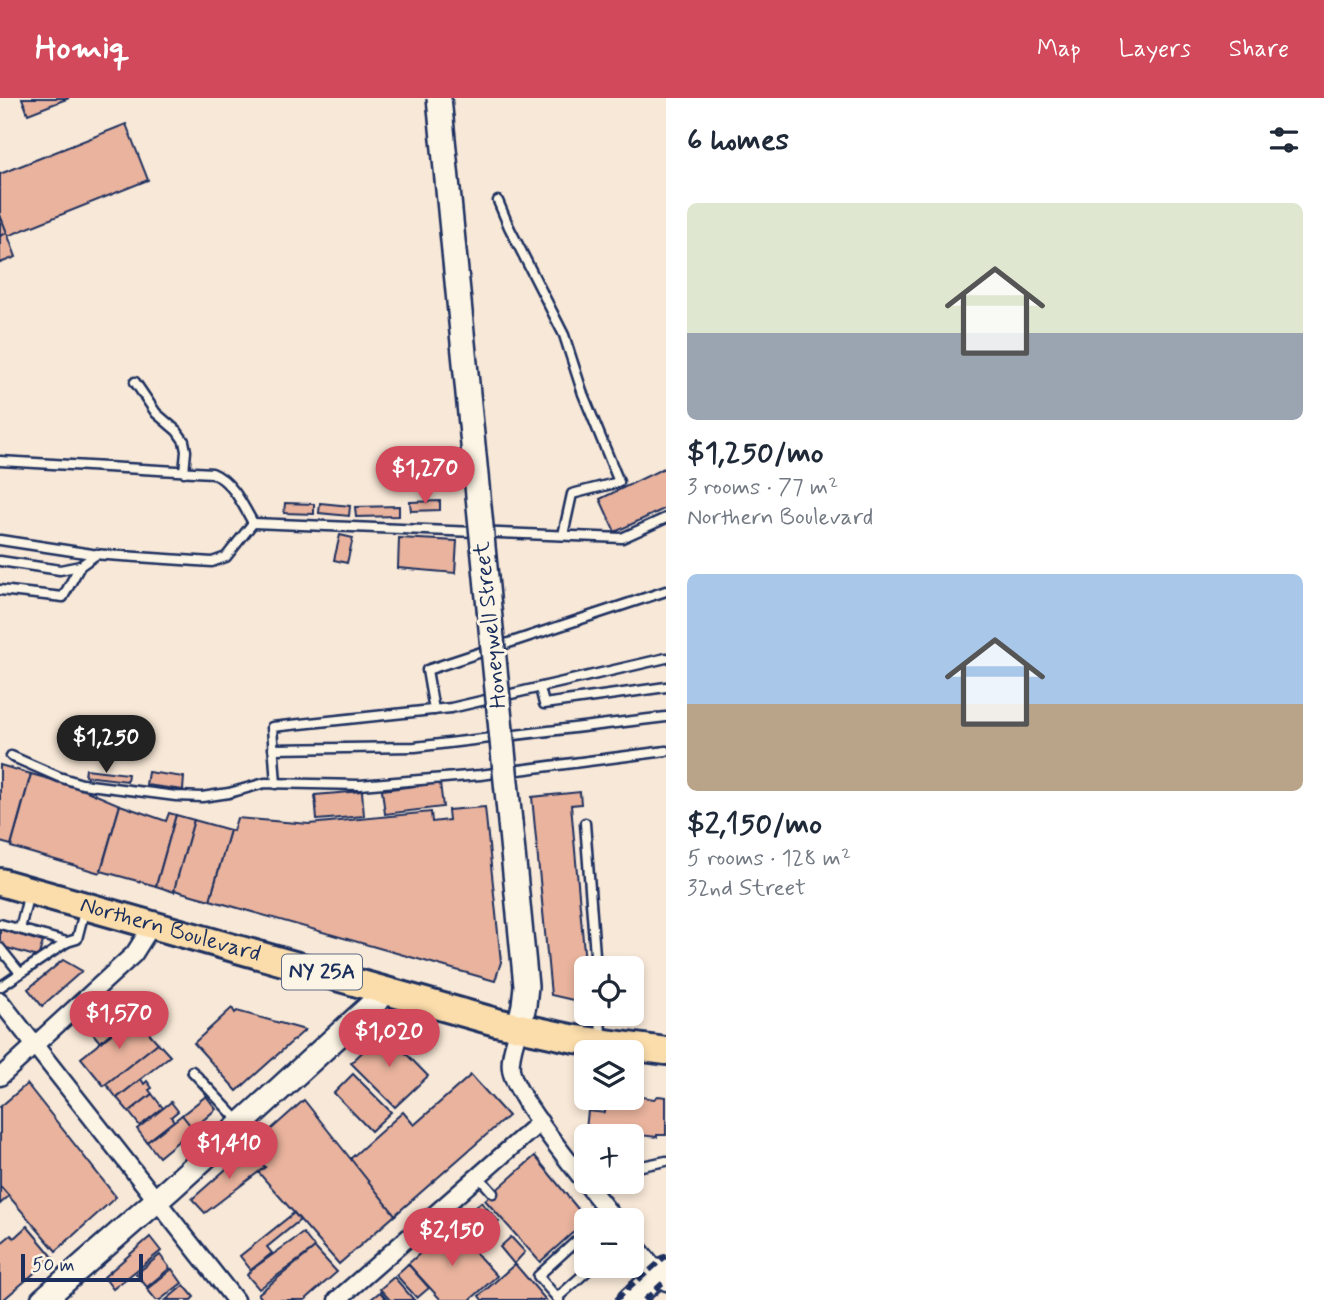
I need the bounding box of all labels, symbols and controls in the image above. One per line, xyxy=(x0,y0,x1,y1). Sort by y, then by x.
text: Homiq xyxy=(35,27,130,71)
text: Map xyxy=(1037,34,1081,65)
text: Layers xyxy=(1119,34,1191,65)
text: Share xyxy=(1229,34,1289,65)
text: 6 homes xyxy=(687,121,789,160)
icon: filters xyxy=(1265,121,1303,159)
icon: home xyxy=(932,248,1058,374)
text: $1,250/mo xyxy=(687,434,824,473)
pin: $1,270 xyxy=(368,446,482,506)
text: $1,270 xyxy=(392,454,458,484)
text: 3 rooms · 77 m² xyxy=(687,473,838,503)
text: Northern Boulevard xyxy=(687,503,873,533)
street label: Honeywell Street xyxy=(467,540,515,710)
icon: home xyxy=(932,619,1058,745)
pin: $1,250 xyxy=(49,716,163,775)
text: $1,250 xyxy=(73,723,139,753)
text: $2,150/mo xyxy=(687,805,822,844)
text: 5 rooms · 128 m² xyxy=(687,844,851,874)
text: 32nd Street xyxy=(687,874,806,904)
street label: Northern Boulevard xyxy=(77,890,264,970)
road number: NY 25A xyxy=(282,954,362,990)
map controls xyxy=(574,956,644,1278)
button: locate xyxy=(574,956,644,1026)
pin: $1,570 xyxy=(62,992,176,1051)
text: $1,570 xyxy=(86,999,152,1029)
pin: $1,020 xyxy=(332,1010,446,1069)
text: $1,020 xyxy=(355,1017,423,1047)
button: layers xyxy=(574,1040,644,1110)
pin: $1,410 xyxy=(172,1122,286,1181)
button: + xyxy=(574,1124,644,1194)
text: $1,410 xyxy=(197,1129,261,1159)
pin: $2,150 xyxy=(395,1208,509,1268)
button: − xyxy=(574,1208,644,1278)
text: $2,150 xyxy=(419,1216,485,1246)
scale bar xyxy=(21,1251,144,1283)
text: 50 m xyxy=(32,1253,75,1278)

